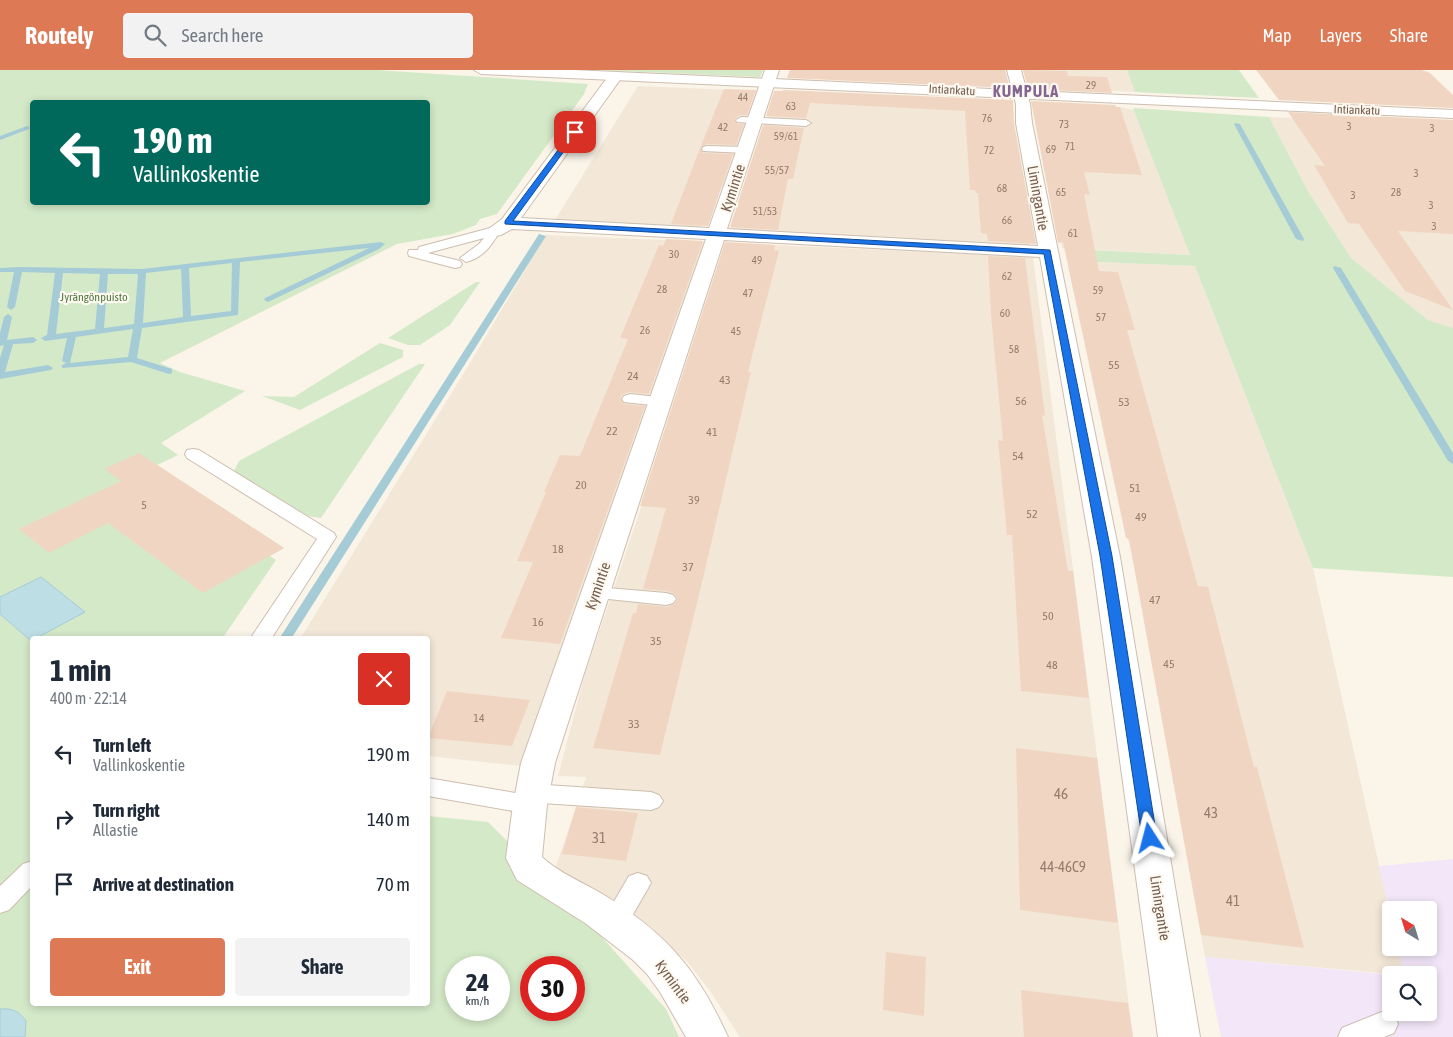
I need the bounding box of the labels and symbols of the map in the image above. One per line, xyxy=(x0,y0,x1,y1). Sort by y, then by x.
house number: 29 xyxy=(1086,79,1096,91)
street label: Intiankatu xyxy=(928,82,976,98)
district label: KUMPULA xyxy=(993,82,1059,100)
house number: 44 xyxy=(738,91,748,103)
house number: 63 xyxy=(786,100,796,112)
street label: Intiankatu xyxy=(1333,102,1381,118)
pin xyxy=(554,111,596,153)
house number: 76 xyxy=(982,112,992,124)
house number: 73 xyxy=(1059,118,1069,130)
house number: 3 xyxy=(1346,120,1352,132)
house number: 42 xyxy=(718,121,728,133)
house number: 3 xyxy=(1429,122,1435,134)
house number: 59/61 xyxy=(774,130,798,142)
house number: 71 xyxy=(1065,140,1075,152)
house number: 69 xyxy=(1046,143,1056,155)
house number: 72 xyxy=(984,144,994,156)
street label: Kymintie xyxy=(717,162,748,214)
house number: 55/57 xyxy=(765,164,789,176)
street label: Limingantie xyxy=(1024,164,1053,232)
house number: 3 xyxy=(1413,167,1419,179)
house number: 68 xyxy=(997,182,1007,194)
house number: 65 xyxy=(1056,186,1066,198)
house number: 28 xyxy=(1391,186,1401,198)
house number: 3 xyxy=(1350,189,1356,201)
house number: 3 xyxy=(1428,199,1434,211)
house number: 51/53 xyxy=(753,205,777,217)
house number: 66 xyxy=(1002,214,1012,226)
house number: 3 xyxy=(1431,220,1437,232)
house number: 61 xyxy=(1068,227,1078,239)
house number: 30 xyxy=(669,248,679,260)
house number: 49 xyxy=(752,254,762,266)
house number: 62 xyxy=(1002,270,1012,282)
house number: 28 xyxy=(657,283,667,295)
house number: 59 xyxy=(1093,284,1103,296)
house number: 47 xyxy=(743,287,753,299)
park label: Jyrängönpuisto xyxy=(60,290,128,304)
house number: 60 xyxy=(1000,307,1010,319)
house number: 57 xyxy=(1096,311,1106,323)
house number: 26 xyxy=(640,324,650,336)
house number: 45 xyxy=(731,325,741,337)
house number: 58 xyxy=(1009,343,1019,355)
house number: 55 xyxy=(1108,358,1120,372)
house number: 24 xyxy=(627,369,639,383)
house number: 43 xyxy=(719,373,731,387)
house number: 56 xyxy=(1015,394,1027,408)
house number: 53 xyxy=(1118,395,1130,409)
house number: 22 xyxy=(606,424,618,438)
house number: 41 xyxy=(706,425,718,439)
house number: 54 xyxy=(1012,449,1024,463)
house number: 20 xyxy=(575,478,587,492)
house number: 51 xyxy=(1129,481,1141,495)
house number: 39 xyxy=(688,493,700,507)
house number: 5 xyxy=(141,498,147,512)
house number: 52 xyxy=(1026,507,1038,521)
house number: 49 xyxy=(1135,510,1147,524)
house number: 18 xyxy=(552,542,564,556)
street label: Kymintie xyxy=(581,560,614,612)
house number: 37 xyxy=(682,560,694,574)
house number: 47 xyxy=(1149,593,1161,607)
house number: 50 xyxy=(1042,609,1054,623)
house number: 16 xyxy=(532,615,544,629)
house number: 35 xyxy=(650,634,662,648)
house number: 45 xyxy=(1163,657,1175,671)
house number: 48 xyxy=(1046,658,1058,672)
house number: 14 xyxy=(473,711,485,725)
house number: 33 xyxy=(628,717,640,731)
house number: 46 xyxy=(1054,785,1068,802)
house number: 43 xyxy=(1204,804,1218,821)
position arrow xyxy=(1123,811,1175,863)
house number: 31 xyxy=(592,829,606,846)
house number: 44-46C9 xyxy=(1040,858,1086,875)
street label: Limingantie xyxy=(1147,874,1174,942)
house number: 41 xyxy=(1226,892,1240,909)
north arrow xyxy=(1382,901,1438,956)
speed limit sign: 30 xyxy=(520,956,585,1021)
street label: Kymintie xyxy=(652,957,695,1007)

